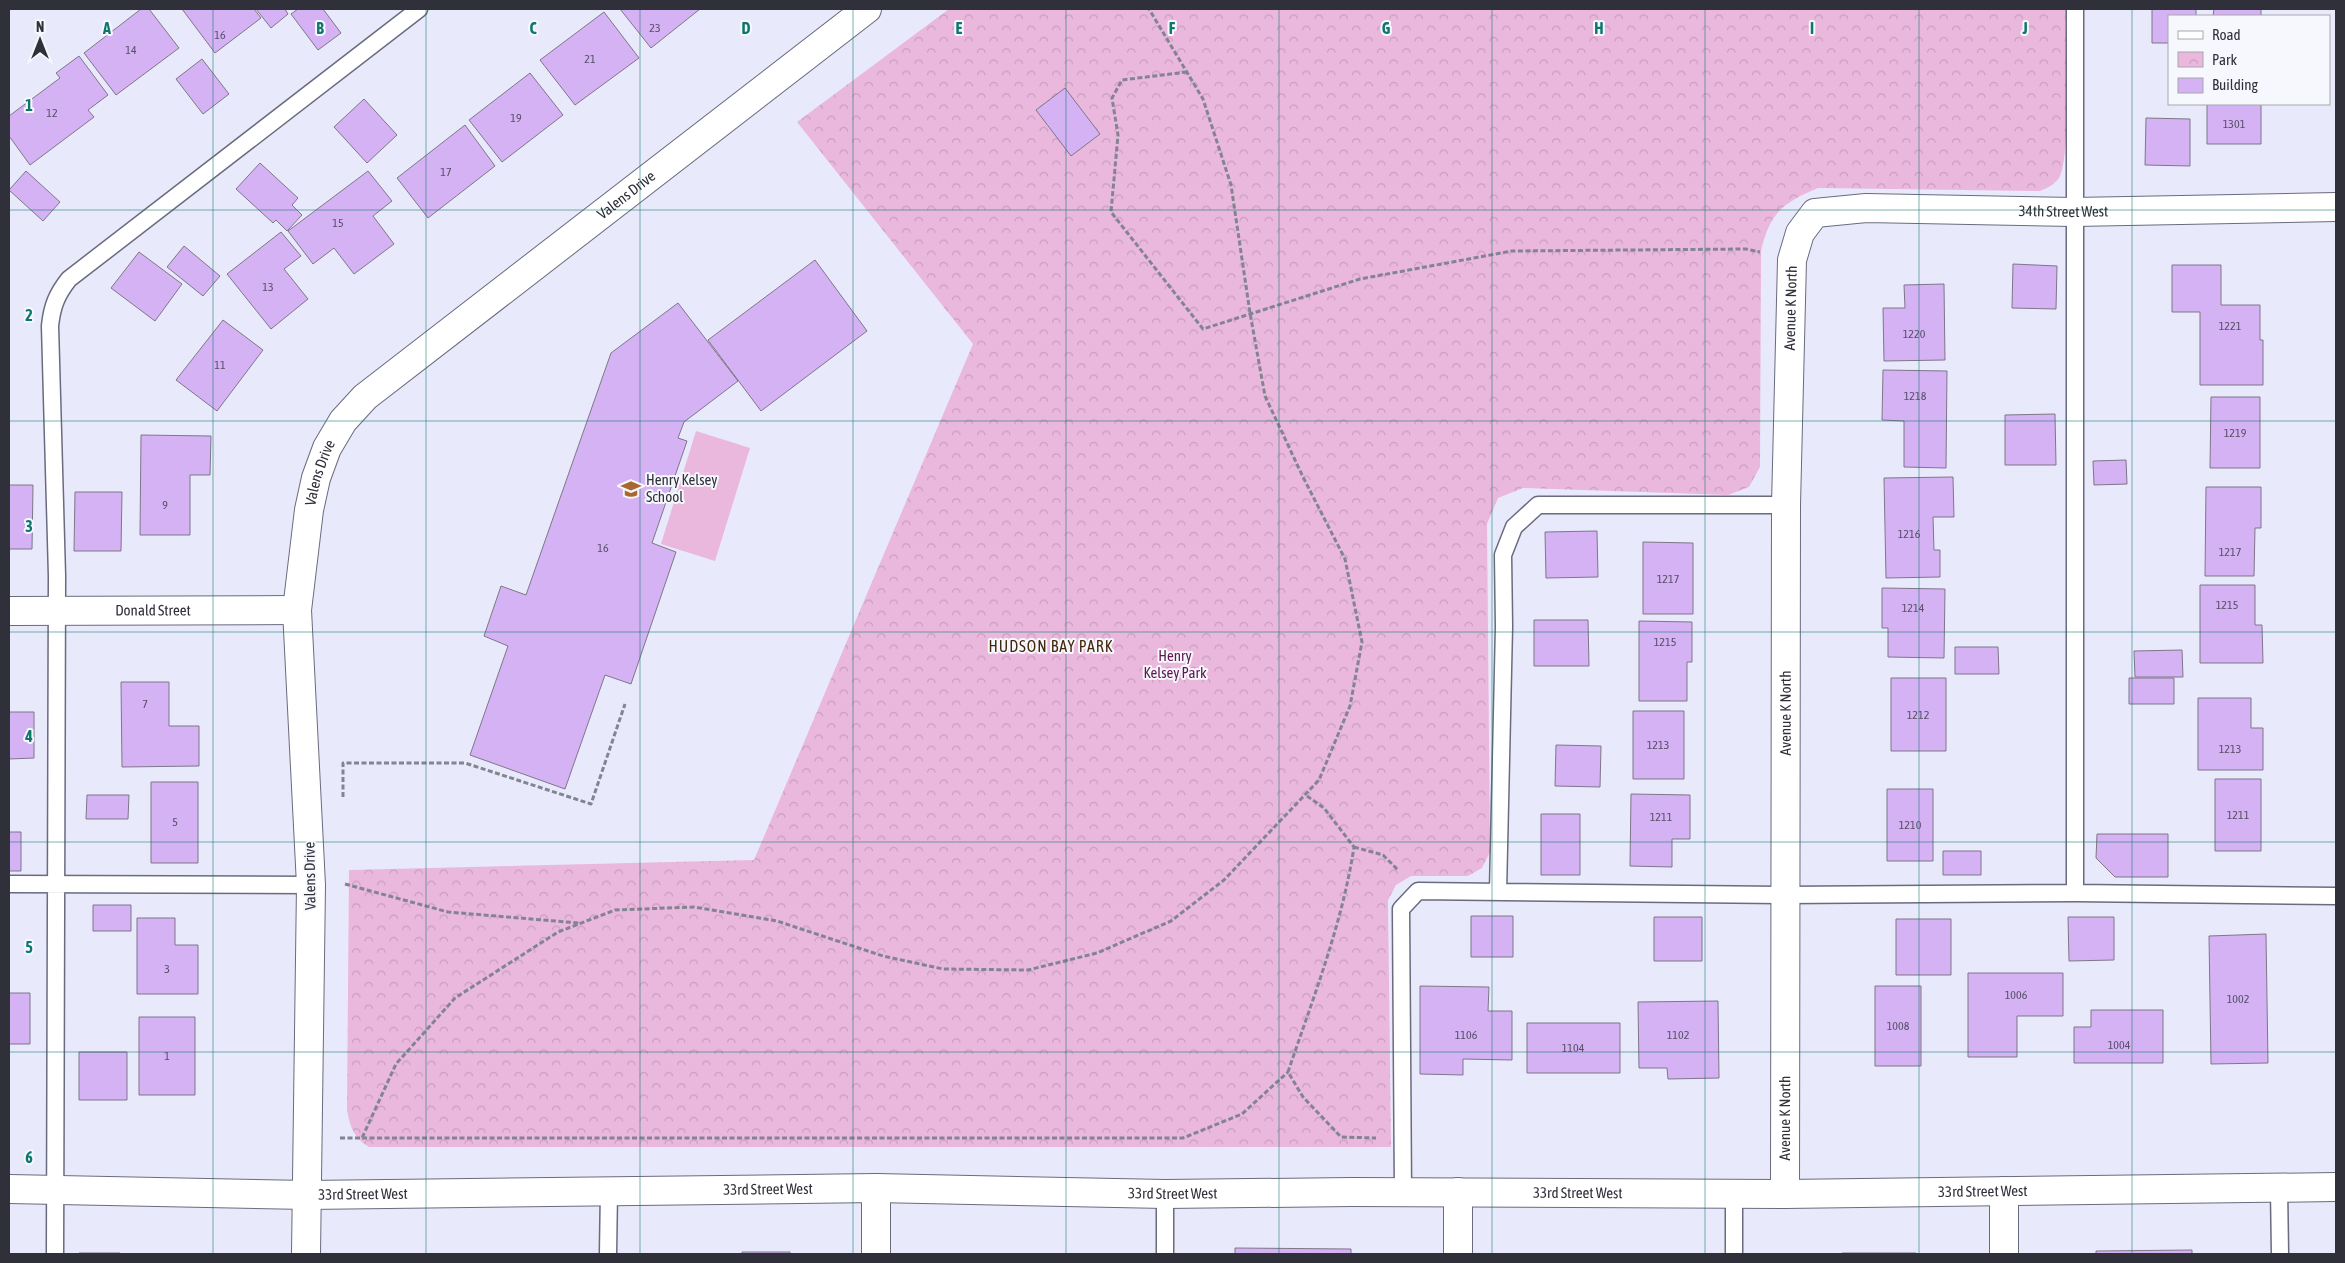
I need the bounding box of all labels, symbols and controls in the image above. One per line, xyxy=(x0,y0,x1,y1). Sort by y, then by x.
north arrow xyxy=(15,15,65,65)
legend xyxy=(2168,15,2330,105)
text: N xyxy=(36,19,44,35)
text: A xyxy=(102,19,111,37)
text: B xyxy=(316,19,324,37)
text: C xyxy=(529,19,537,37)
text: D xyxy=(742,19,751,37)
text: E xyxy=(956,19,963,37)
text: F xyxy=(1169,19,1176,37)
text: G xyxy=(1382,19,1391,37)
text: H xyxy=(1594,19,1604,37)
text: I xyxy=(1810,19,1814,37)
text: J xyxy=(2021,19,2028,37)
house number: 23 xyxy=(649,21,661,35)
text: Road xyxy=(2212,26,2241,43)
house number: 16 xyxy=(214,28,226,42)
house number: 14 xyxy=(125,43,137,57)
text: Park xyxy=(2212,51,2237,68)
house number: 21 xyxy=(584,52,596,66)
text: Building xyxy=(2212,76,2258,93)
text: 1 xyxy=(25,96,33,114)
house number: 12 xyxy=(46,106,58,120)
house number: 19 xyxy=(510,111,522,125)
house number: 1301 xyxy=(2223,117,2246,131)
house number: 17 xyxy=(440,165,452,179)
street label: Valens Drive xyxy=(594,167,658,222)
street label: 34th Street West xyxy=(2018,202,2108,220)
house number: 15 xyxy=(332,216,344,230)
street label: Avenue K North xyxy=(1781,265,1800,351)
house number: 13 xyxy=(262,280,274,294)
text: 2 xyxy=(25,306,33,324)
house number: 1221 xyxy=(2219,319,2242,333)
house number: 1220 xyxy=(1903,327,1926,341)
house number: 11 xyxy=(214,358,226,372)
house number: 1218 xyxy=(1904,389,1927,403)
house number: 1219 xyxy=(2224,426,2247,440)
street label: Valens Drive xyxy=(301,436,338,507)
place label: Henry Kelsey School xyxy=(646,471,717,505)
school or university icon: Henry Kelsey School xyxy=(620,478,642,500)
house number: 9 xyxy=(162,498,168,512)
text: 3 xyxy=(25,517,33,535)
house number: 1216 xyxy=(1898,527,1921,541)
house number: 16 xyxy=(597,541,609,555)
house number: 1217 xyxy=(2219,545,2242,559)
house number: 1217 xyxy=(1657,572,1680,586)
house number: 1215 xyxy=(2216,598,2238,612)
street label: Donald Street xyxy=(115,601,191,619)
house number: 1214 xyxy=(1902,601,1925,615)
house number: 1215 xyxy=(1654,635,1676,649)
district label: HUDSON BAY PARK xyxy=(988,637,1114,655)
park label: Henry Kelsey Park xyxy=(1143,647,1207,681)
street label: Avenue K North xyxy=(1777,671,1794,755)
house number: 7 xyxy=(142,697,148,711)
house number: 1212 xyxy=(1907,708,1929,722)
text: 4 xyxy=(24,727,33,745)
house number: 1213 xyxy=(1647,738,1669,752)
house number: 1213 xyxy=(2219,742,2241,756)
house number: 1211 xyxy=(2227,808,2250,822)
house number: 1211 xyxy=(1650,810,1673,824)
house number: 5 xyxy=(172,815,178,829)
house number: 1210 xyxy=(1899,818,1922,832)
street label: Valens Drive xyxy=(300,842,319,910)
text: 5 xyxy=(25,938,33,956)
house number: 3 xyxy=(164,962,170,976)
house number: 1006 xyxy=(2005,988,2028,1002)
house number: 1002 xyxy=(2227,992,2249,1006)
house number: 1008 xyxy=(1887,1019,1910,1033)
house number: 1106 xyxy=(1455,1028,1478,1042)
house number: 1102 xyxy=(1667,1028,1689,1042)
house number: 1004 xyxy=(2108,1038,2131,1052)
house number: 1104 xyxy=(1562,1041,1585,1055)
house number: 1 xyxy=(164,1049,170,1063)
street label: Avenue K North xyxy=(1776,1076,1793,1160)
text: 6 xyxy=(25,1148,33,1166)
street label: 33rd Street West xyxy=(723,1180,813,1198)
street label: 33rd Street West xyxy=(1938,1182,2028,1200)
street label: 33rd Street West xyxy=(1128,1184,1218,1202)
street label: 33rd Street West xyxy=(1533,1184,1623,1201)
street label: 33rd Street West xyxy=(318,1185,408,1203)

